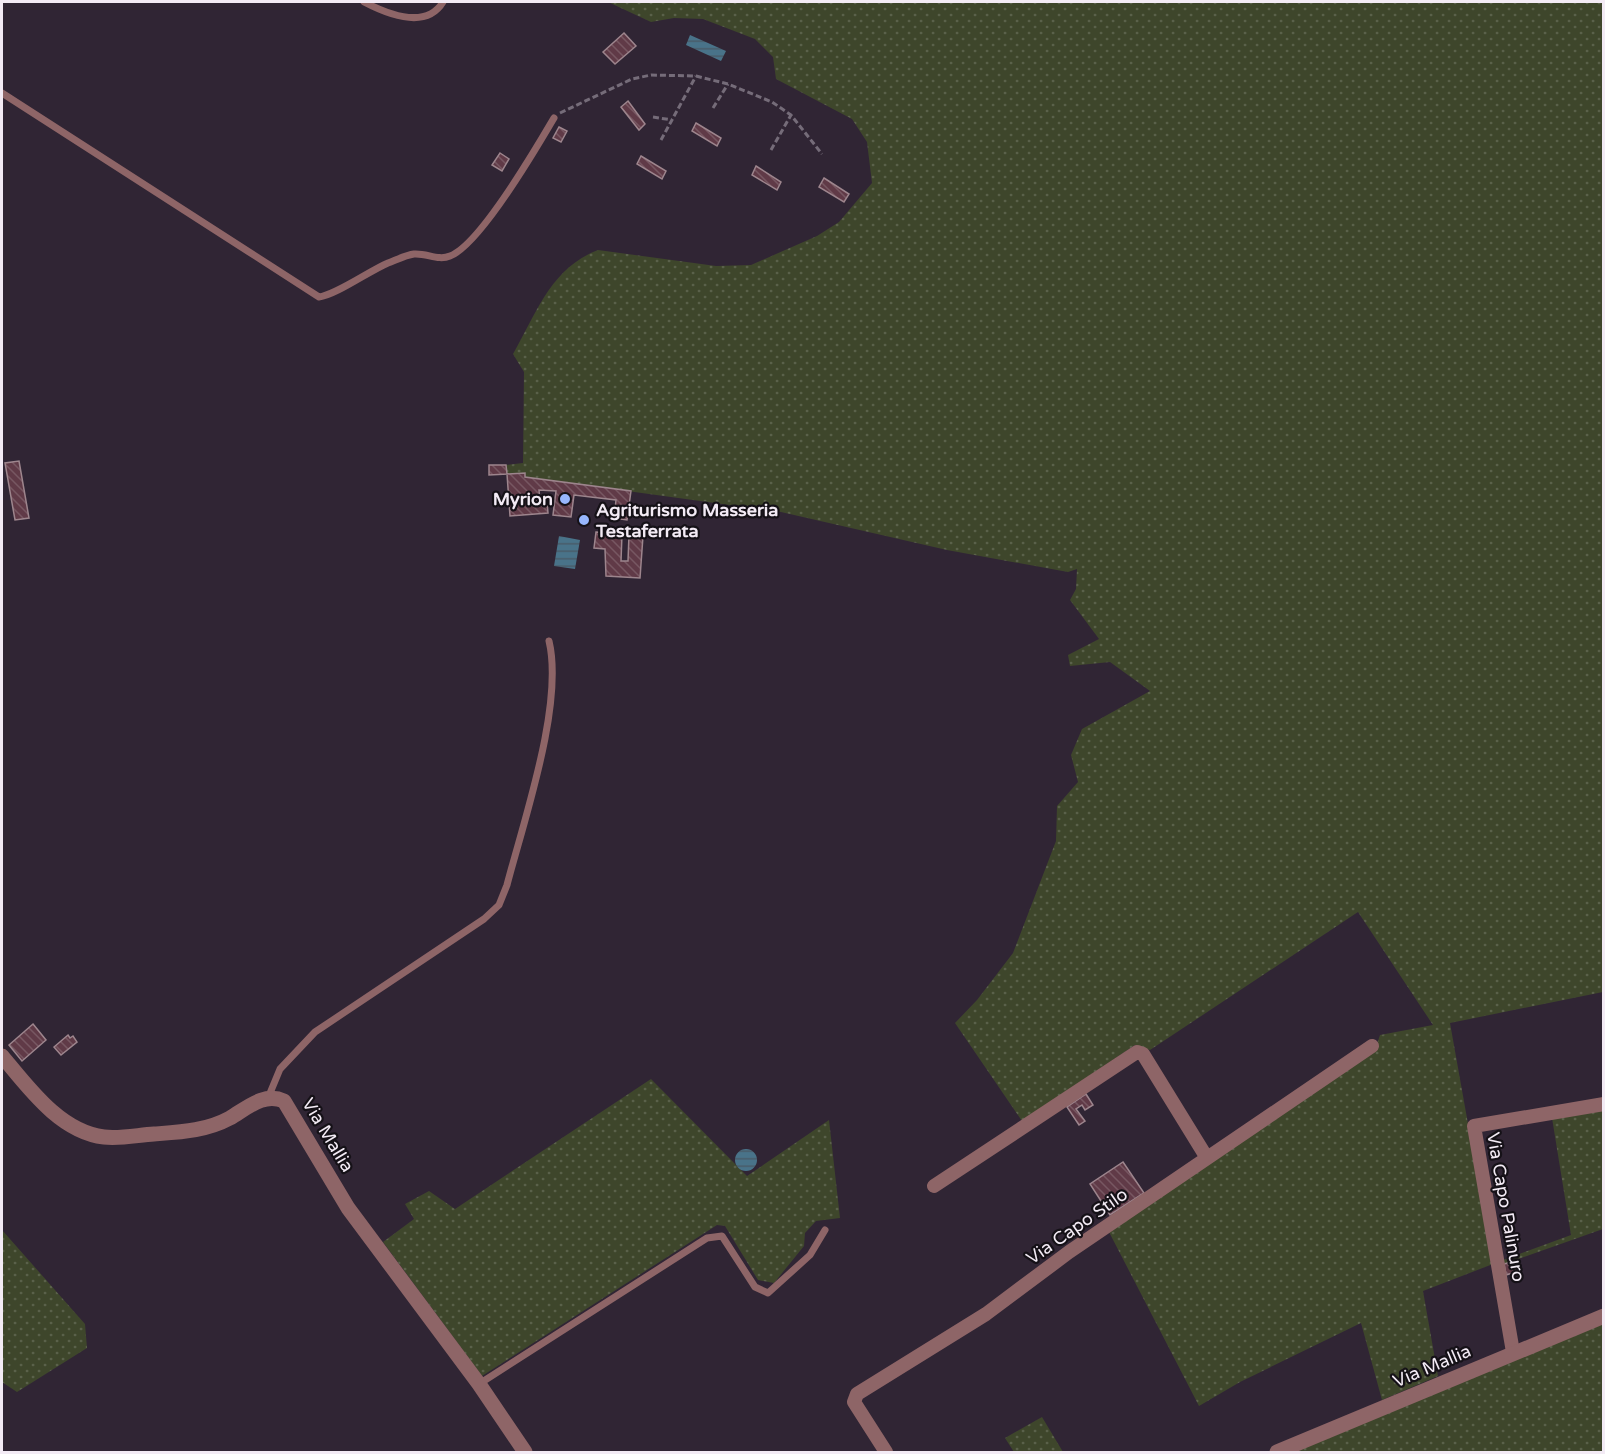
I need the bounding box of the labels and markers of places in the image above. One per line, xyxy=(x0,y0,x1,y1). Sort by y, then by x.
place label: Myrion xyxy=(493,488,553,510)
marker: Myrion xyxy=(558,492,572,506)
place label: Agriturismo Masseria Testaferrata xyxy=(595,499,778,542)
marker: Agriturismo Masseria Testaferrata xyxy=(577,513,591,527)

